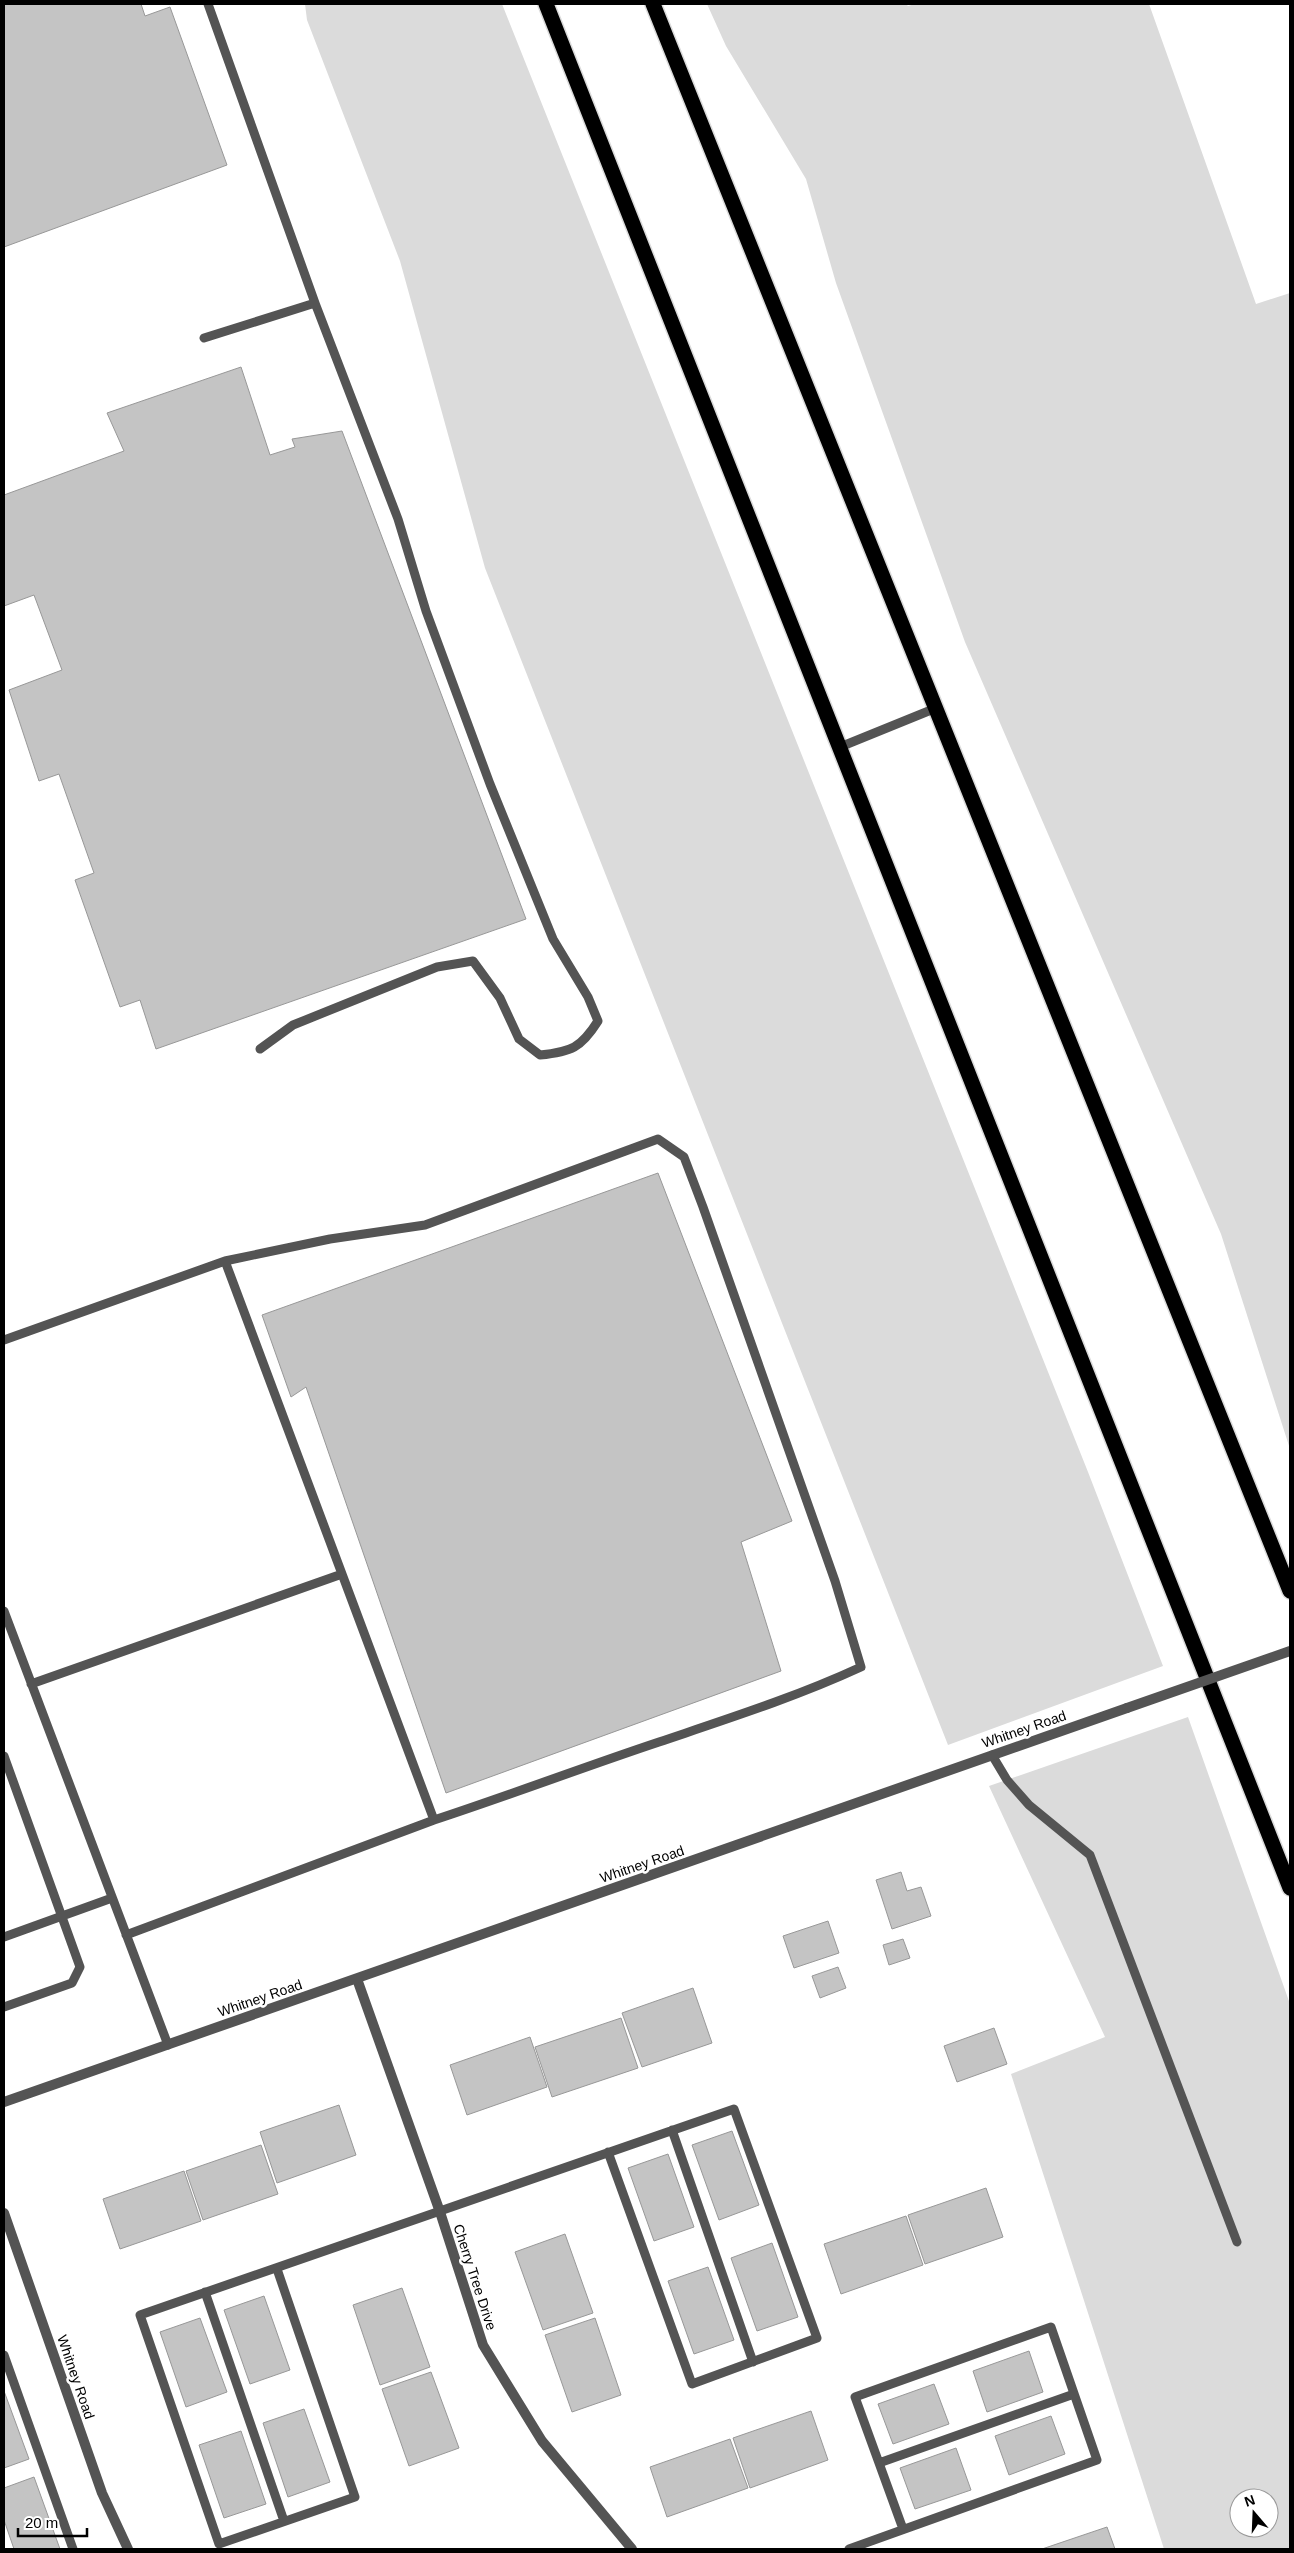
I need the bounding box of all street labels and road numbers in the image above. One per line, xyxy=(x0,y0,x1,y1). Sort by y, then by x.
street label: Whitney Road xyxy=(980,1707,1068,1751)
street label: Whitney Road xyxy=(598,1842,686,1886)
street label: Whitney Road xyxy=(216,1976,304,2020)
street label: Cherry Tree Drive xyxy=(450,2222,500,2332)
street label: Whitney Road xyxy=(54,2333,98,2421)

